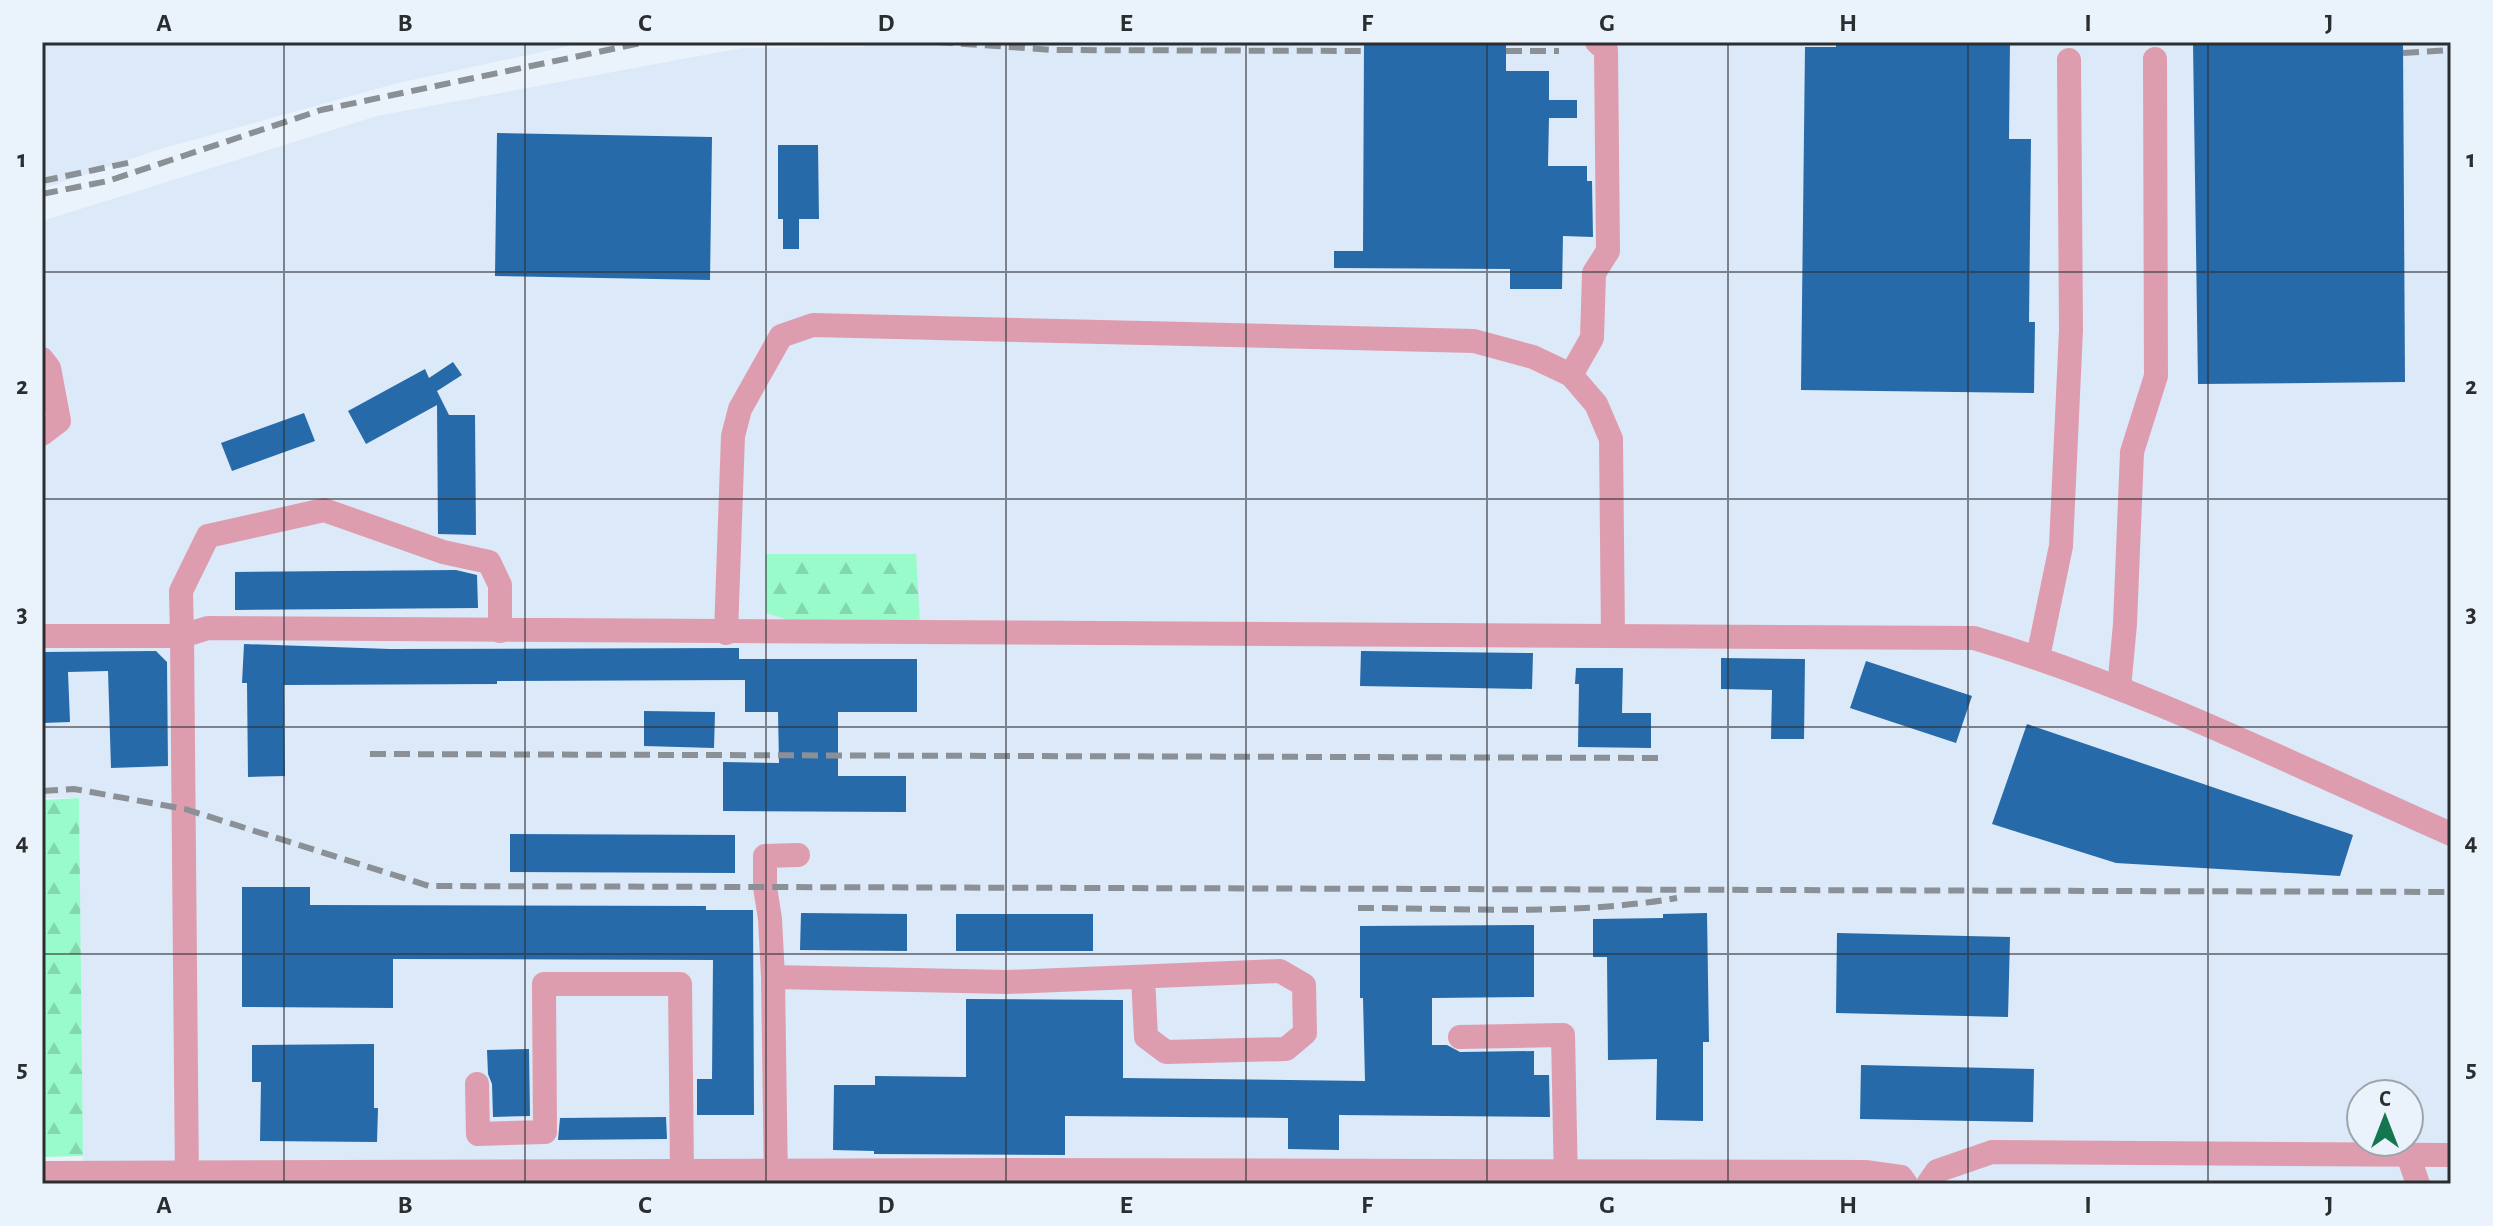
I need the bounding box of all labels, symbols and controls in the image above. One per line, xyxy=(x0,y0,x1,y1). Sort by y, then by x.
text: A xyxy=(156,10,172,36)
text: B xyxy=(397,10,413,36)
text: C xyxy=(638,10,652,36)
text: D xyxy=(877,10,895,36)
text: E xyxy=(1119,10,1133,36)
text: F xyxy=(1361,10,1374,36)
text: G xyxy=(1599,10,1615,36)
text: H xyxy=(1839,10,1857,36)
text: I xyxy=(2084,10,2092,36)
text: J xyxy=(2325,10,2333,36)
text: 1 xyxy=(17,146,27,172)
text: 1 xyxy=(2466,146,2476,172)
text: 2 xyxy=(16,373,28,399)
text: 2 xyxy=(2465,373,2477,399)
text: 3 xyxy=(16,601,28,627)
text: 3 xyxy=(2465,601,2477,627)
text: 4 xyxy=(15,829,29,855)
text: 4 xyxy=(2464,829,2478,855)
text: 5 xyxy=(16,1056,28,1082)
text: 5 xyxy=(2465,1056,2477,1082)
north arrow xyxy=(2345,1078,2425,1158)
text: С xyxy=(2379,1088,2391,1110)
text: A xyxy=(156,1192,172,1218)
text: B xyxy=(397,1192,413,1218)
text: C xyxy=(638,1192,652,1218)
text: D xyxy=(877,1192,895,1218)
text: E xyxy=(1119,1192,1133,1218)
text: F xyxy=(1361,1192,1374,1218)
text: G xyxy=(1599,1192,1615,1218)
text: H xyxy=(1839,1192,1857,1218)
text: I xyxy=(2084,1192,2092,1218)
text: J xyxy=(2325,1192,2333,1218)

